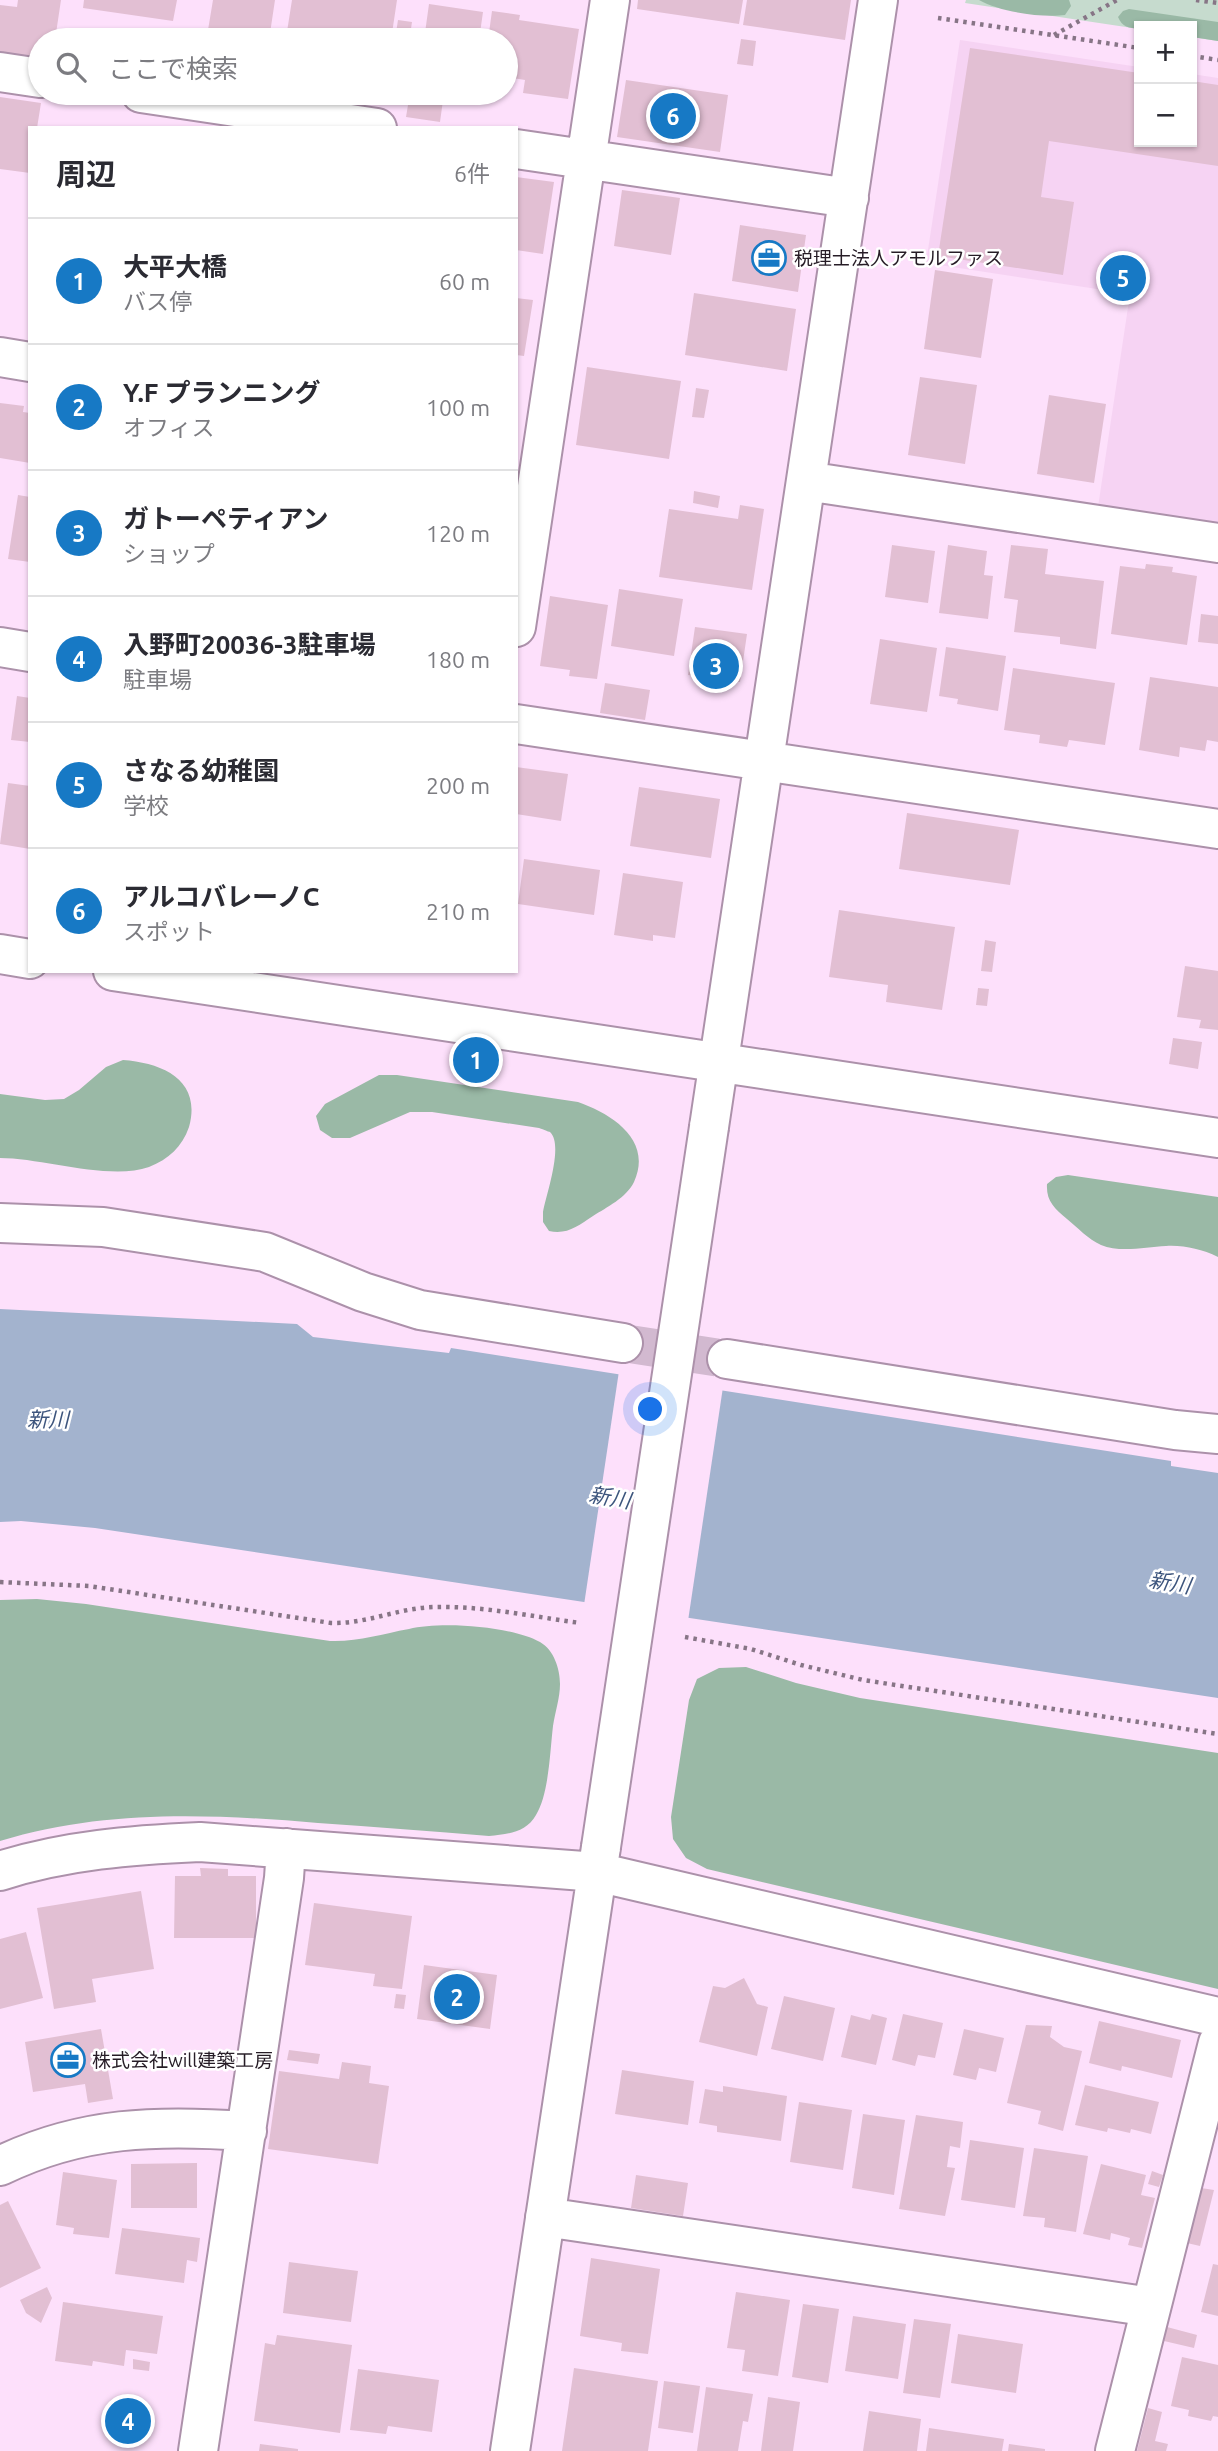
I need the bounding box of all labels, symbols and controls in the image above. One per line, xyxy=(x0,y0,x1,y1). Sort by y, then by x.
map controls xyxy=(1134,21,1197,147)
button: + xyxy=(1134,21,1197,84)
search box xyxy=(28,28,518,105)
icon: search xyxy=(52,48,90,86)
text: ここで検索 xyxy=(108,54,238,83)
button: − xyxy=(1134,84,1197,147)
pin: 6 xyxy=(650,90,696,142)
text: 周辺 xyxy=(56,157,116,191)
text: 6件 xyxy=(454,161,490,186)
office icon: 税理士法人アモルファス xyxy=(750,239,788,277)
place label: 税理士法人アモルファス xyxy=(794,247,1003,269)
text: 大平大橋 xyxy=(123,252,227,281)
pin: 5 xyxy=(1100,252,1146,304)
text: 1 xyxy=(73,269,85,294)
text: 60 m xyxy=(439,269,490,294)
text: バス停 xyxy=(123,289,192,314)
text: Y.F プランニング xyxy=(123,378,321,407)
text: 2 xyxy=(73,395,85,420)
text: 100 m xyxy=(426,395,490,420)
text: オフィス xyxy=(123,415,215,440)
text: ガトーペティアン xyxy=(123,504,328,533)
text: 3 xyxy=(73,521,85,546)
text: 120 m xyxy=(426,521,490,546)
text: ショップ xyxy=(123,541,215,566)
text: 入野町20036-3駐車場 xyxy=(123,630,376,659)
pin: 3 xyxy=(693,640,739,692)
text: 4 xyxy=(73,647,85,672)
text: 180 m xyxy=(426,647,490,672)
text: 駐車場 xyxy=(123,667,192,692)
text: さなる幼稚園 xyxy=(123,756,279,785)
text: 5 xyxy=(73,773,85,798)
text: 200 m xyxy=(426,773,490,798)
text: 学校 xyxy=(123,793,169,818)
text: アルコバレーノC xyxy=(123,882,319,911)
text: 6 xyxy=(73,899,85,924)
text: 210 m xyxy=(426,899,490,924)
text: スポット xyxy=(123,919,215,944)
pin: 1 xyxy=(453,1034,499,1086)
your location xyxy=(633,1392,667,1426)
water label: 新川 xyxy=(27,1407,71,1431)
water label: 新川 xyxy=(587,1482,635,1512)
water label: 新川 xyxy=(1147,1567,1195,1597)
pin: 2 xyxy=(434,1971,480,2023)
office icon: 株式会社will建築工房 xyxy=(49,2041,87,2079)
place label: 株式会社will建築工房 xyxy=(92,2049,273,2071)
pin: 4 xyxy=(105,2395,151,2447)

